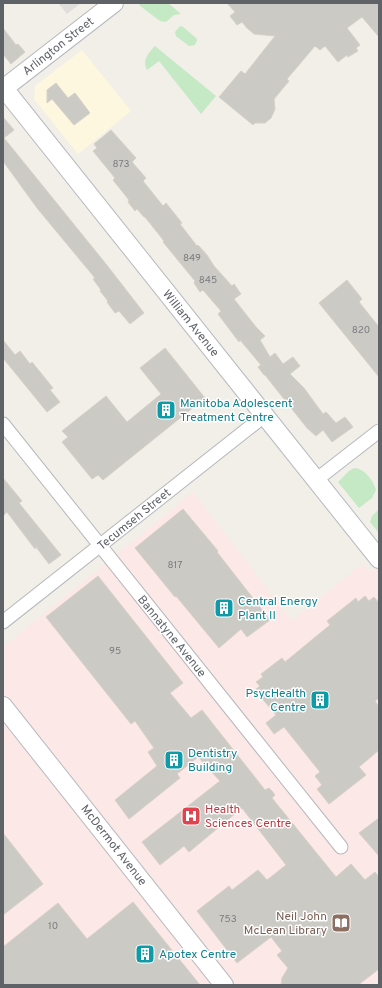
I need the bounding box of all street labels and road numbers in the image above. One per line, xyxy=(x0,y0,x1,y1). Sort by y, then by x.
street label: Arlington Street xyxy=(20,14,98,80)
street label: William Avenue xyxy=(158,287,222,360)
street label: Tecumseh Street xyxy=(95,485,175,554)
street label: Bannatyne Avenue xyxy=(133,592,209,681)
street label: McDermot Avenue xyxy=(76,802,150,889)

